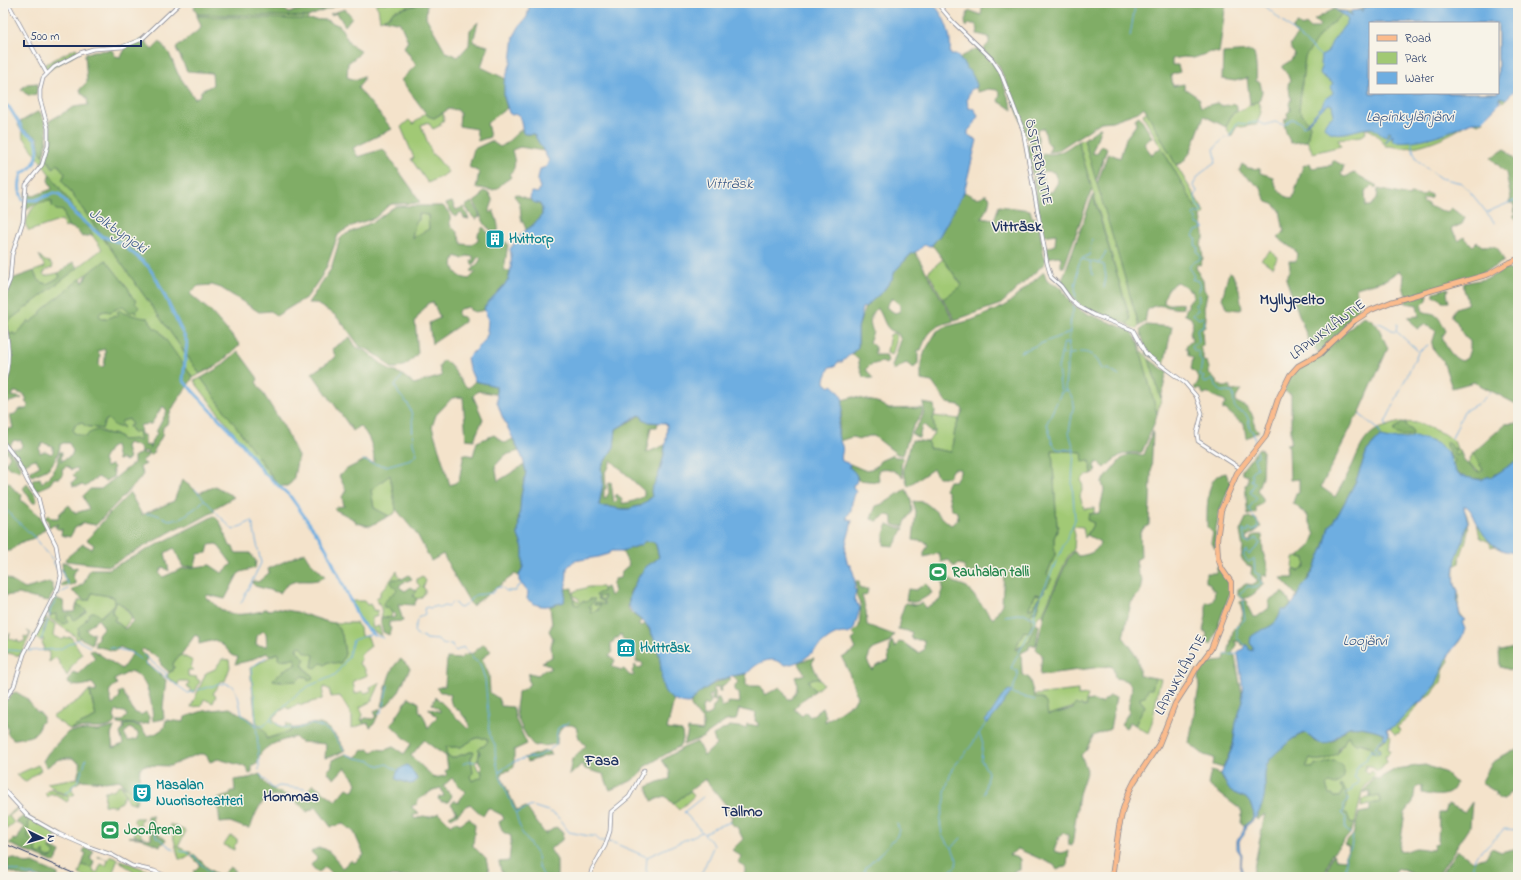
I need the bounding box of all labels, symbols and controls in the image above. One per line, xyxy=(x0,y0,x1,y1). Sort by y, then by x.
scale bar xyxy=(24,22,141,48)
legend xyxy=(1369,22,1499,94)
text: 500 m xyxy=(30,28,60,46)
text: Road xyxy=(1405,30,1431,48)
text: Park xyxy=(1405,50,1427,68)
text: Water xyxy=(1405,70,1434,88)
water label: Lapinkylänjärvi xyxy=(1366,106,1455,129)
street label: ÖSTERBYNTIE xyxy=(1019,117,1057,207)
water label: Vitträsk xyxy=(705,173,754,195)
water label: Jolkbynjoki xyxy=(84,203,153,261)
district label: Vitträsk xyxy=(991,215,1043,239)
building icon: Hvittorp xyxy=(484,228,506,250)
place label: Hvittorp xyxy=(509,229,554,250)
district label: Myllypelto xyxy=(1259,288,1325,313)
street label: LAPINKYLÄNTIE xyxy=(1286,295,1370,365)
sports icon: Rauhalan talli xyxy=(927,561,949,583)
place label: Rauhalan talli xyxy=(951,562,1030,583)
water label: Loojärvi xyxy=(1343,630,1389,652)
street label: LAPINKYLÄNTIE xyxy=(1150,631,1212,719)
museum icon: Hvitträsk xyxy=(615,637,637,659)
place label: Hvitträsk xyxy=(640,638,691,659)
district label: Fasa xyxy=(584,750,619,772)
place label: Masalan Nuorisoteatteri xyxy=(156,775,244,812)
theatre icon: Masalan Nuorisoteatteri xyxy=(131,782,153,804)
district label: Hommas xyxy=(263,786,319,808)
district label: Tallmo xyxy=(721,801,763,823)
north arrow xyxy=(22,818,62,858)
sports icon: Joo.Arena xyxy=(99,819,121,841)
place label: Joo.Arena xyxy=(124,820,182,841)
text: N xyxy=(43,834,59,843)

